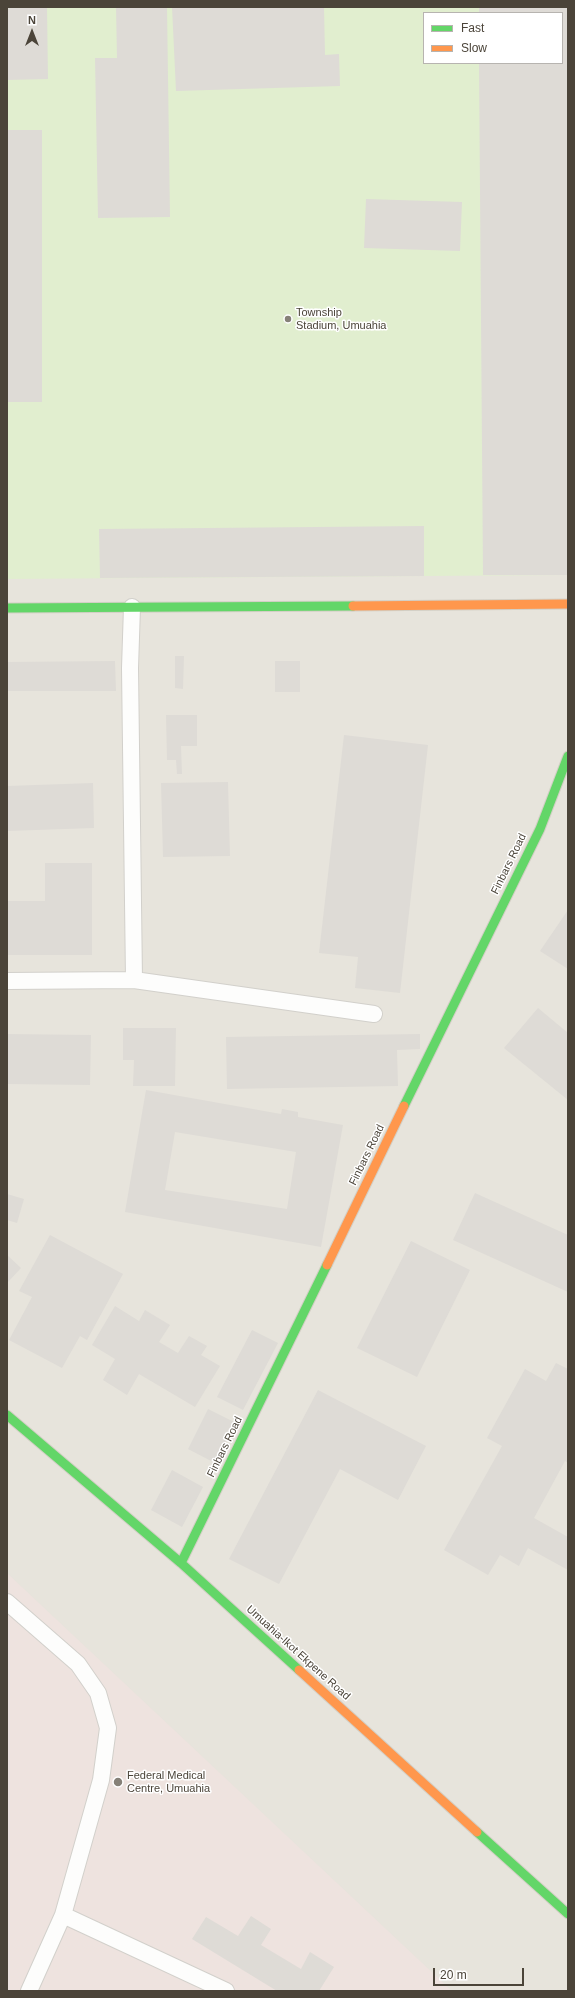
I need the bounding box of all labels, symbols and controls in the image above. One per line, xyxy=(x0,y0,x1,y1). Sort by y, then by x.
north arrow xyxy=(12,12,52,52)
legend xyxy=(423,12,563,64)
text: N xyxy=(28,14,36,26)
text: Fast xyxy=(461,21,484,35)
text: Slow xyxy=(461,41,487,55)
place label: Township Stadium, Umuahia xyxy=(296,306,386,332)
marker: Township Stadium, Umuahia xyxy=(283,314,293,324)
street label: Finbars Road xyxy=(489,831,529,897)
street label: Finbars Road xyxy=(347,1122,387,1188)
street label: Finbars Road xyxy=(205,1414,245,1480)
street label: Umuahia-Ikot Ekpene Road xyxy=(243,1603,353,1703)
place label: Federal Medical Centre, Umuahia xyxy=(127,1769,210,1795)
marker: Federal Medical Centre, Umuahia xyxy=(112,1776,124,1788)
scale bar xyxy=(435,1960,526,1986)
text: 20 m xyxy=(440,1968,467,1982)

